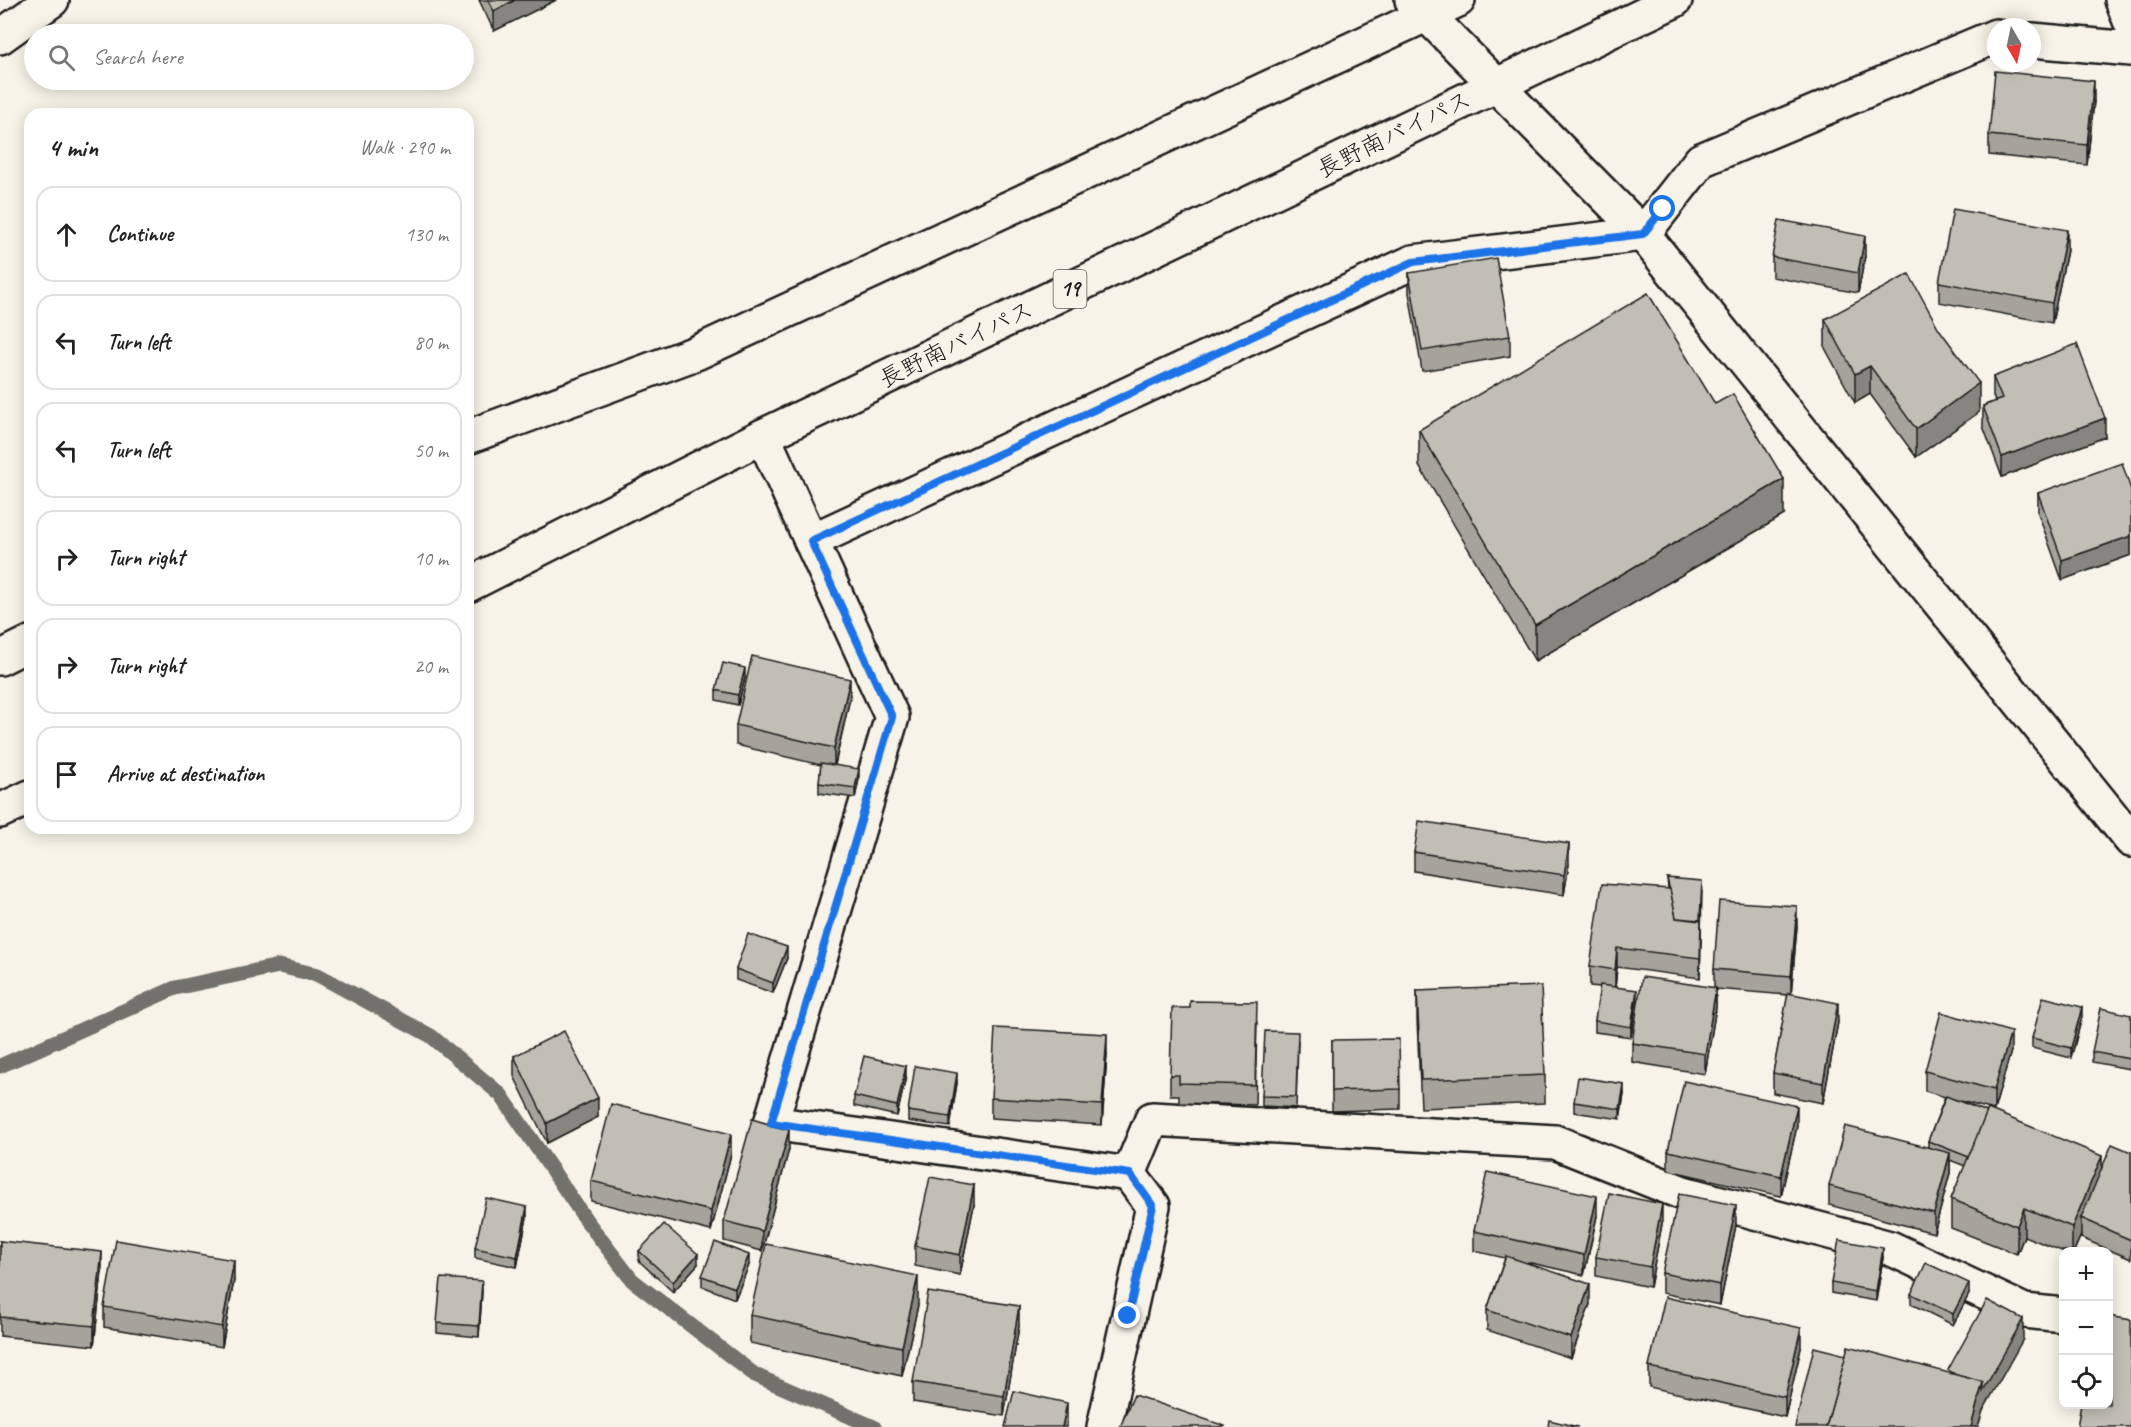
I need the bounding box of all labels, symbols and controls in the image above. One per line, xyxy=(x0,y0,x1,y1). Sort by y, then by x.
north arrow xyxy=(1987,18,2041,72)
search box xyxy=(24,24,474,90)
icon: search xyxy=(45,41,78,74)
text: Search here xyxy=(93,43,183,71)
street label: 長野南バイパス xyxy=(1312,84,1476,184)
text: 4 min xyxy=(48,131,98,164)
text: Walk · 290 m xyxy=(360,135,450,160)
route start xyxy=(1649,195,1675,221)
icon: ahead xyxy=(50,218,83,251)
text: Continue xyxy=(107,220,173,248)
text: 130 m xyxy=(405,222,448,247)
road number: 19 xyxy=(1054,270,1086,308)
street label: 長野南バイパス xyxy=(874,294,1038,394)
icon: left xyxy=(50,326,83,359)
text: Turn left xyxy=(107,328,171,356)
text: 80 m xyxy=(414,330,448,355)
icon: left xyxy=(50,434,83,467)
text: Turn left xyxy=(107,436,171,464)
text: 50 m xyxy=(414,438,448,463)
icon: right xyxy=(50,542,83,575)
text: Turn right xyxy=(107,544,184,572)
text: 10 m xyxy=(414,546,448,571)
icon: right xyxy=(50,650,83,683)
text: Turn right xyxy=(107,652,184,680)
text: 20 m xyxy=(414,654,448,679)
icon: arrive xyxy=(50,758,83,791)
text: Arrive at destination xyxy=(107,760,264,788)
map controls xyxy=(2059,1247,2113,1409)
button: + xyxy=(2059,1247,2113,1301)
button: − xyxy=(2059,1301,2113,1355)
route end xyxy=(1114,1302,1140,1328)
button: locate xyxy=(2059,1355,2113,1409)

